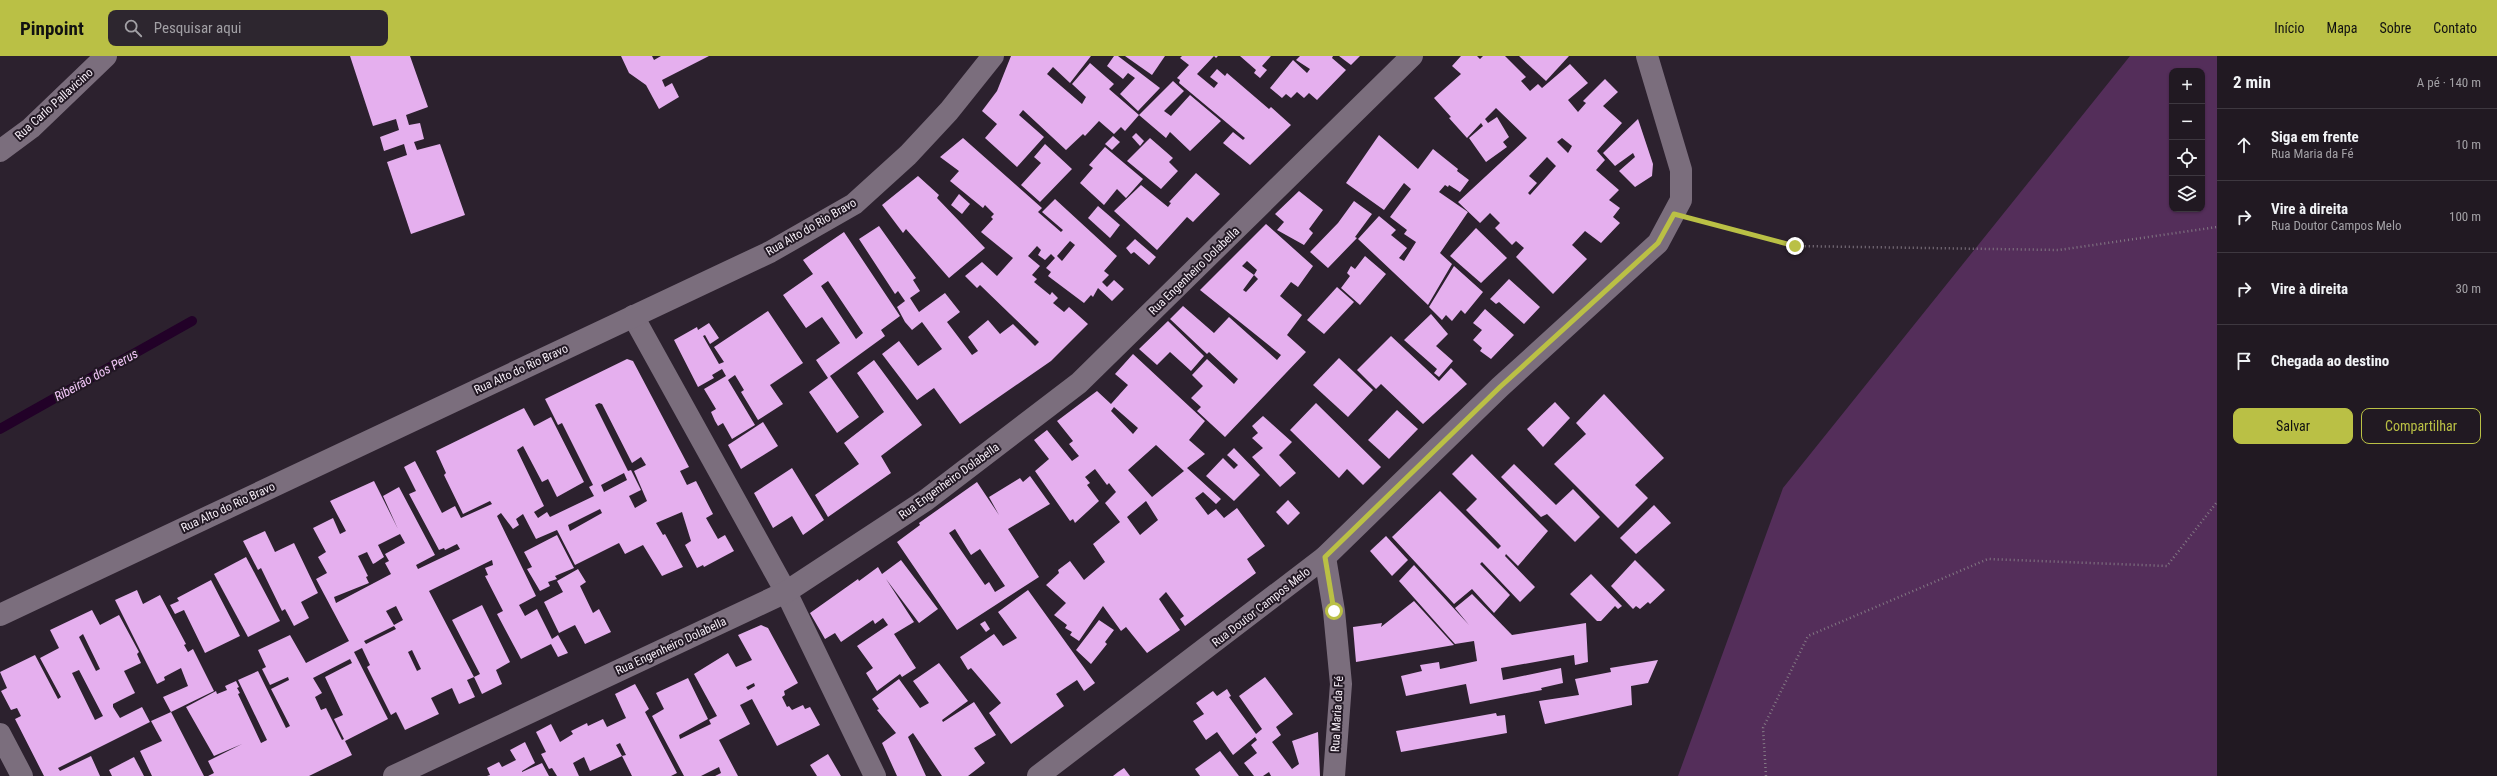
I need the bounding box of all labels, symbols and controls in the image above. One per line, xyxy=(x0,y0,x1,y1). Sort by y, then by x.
search box xyxy=(108,10,388,46)
text: Pinpoint xyxy=(20,17,84,40)
icon: search xyxy=(122,17,144,39)
text: Pesquisar aqui xyxy=(154,19,241,37)
text: Início xyxy=(2274,20,2305,36)
text: Mapa xyxy=(2327,20,2357,36)
text: Sobre xyxy=(2379,20,2411,36)
text: Contato xyxy=(2433,20,2477,36)
street label: Rua Carlo Pallavicino xyxy=(12,65,96,143)
map controls xyxy=(2169,68,2205,212)
button: + xyxy=(2169,68,2205,104)
text: 2 min xyxy=(2233,72,2271,92)
text: A pé · 140 m xyxy=(2417,75,2481,90)
button: − xyxy=(2169,104,2205,140)
text: Siga em frente xyxy=(2271,128,2359,146)
icon: ahead xyxy=(2233,134,2255,156)
text: 10 m xyxy=(2455,137,2481,152)
button: locate xyxy=(2169,140,2205,176)
text: Rua Maria da Fé xyxy=(2271,146,2353,161)
button: layers xyxy=(2169,176,2205,212)
street label: Rua Alto do Rio Bravo xyxy=(763,195,859,259)
text: Vire à direita xyxy=(2271,200,2348,218)
icon: right xyxy=(2233,206,2255,228)
text: 100 m xyxy=(2449,209,2481,224)
text: Rua Doutor Campos Melo xyxy=(2271,218,2401,233)
street label: Rua Engenheiro Dolabella xyxy=(1146,224,1242,318)
route end xyxy=(1786,237,1804,255)
icon: right xyxy=(2233,278,2255,300)
text: Vire à direita xyxy=(2271,280,2348,298)
text: 30 m xyxy=(2455,281,2481,296)
street label: Rua Alto do Rio Bravo xyxy=(472,341,570,397)
water label: Ribeirão dos Perus xyxy=(52,346,141,404)
icon: arrive xyxy=(2233,350,2255,372)
text: Chegada ao destino xyxy=(2271,352,2389,370)
button: Salvar xyxy=(2233,408,2353,444)
button: Compartilhar xyxy=(2361,408,2481,444)
street label: Rua Engenheiro Dolabella xyxy=(896,440,1002,522)
street label: Rua Alto do Rio Bravo xyxy=(179,479,277,535)
street label: Rua Doutor Campos Melo xyxy=(1209,564,1313,650)
route start xyxy=(1325,602,1343,620)
street label: Rua Engenheiro Dolabella xyxy=(613,614,729,678)
street label: Rua Maria da Fé xyxy=(1328,675,1346,752)

